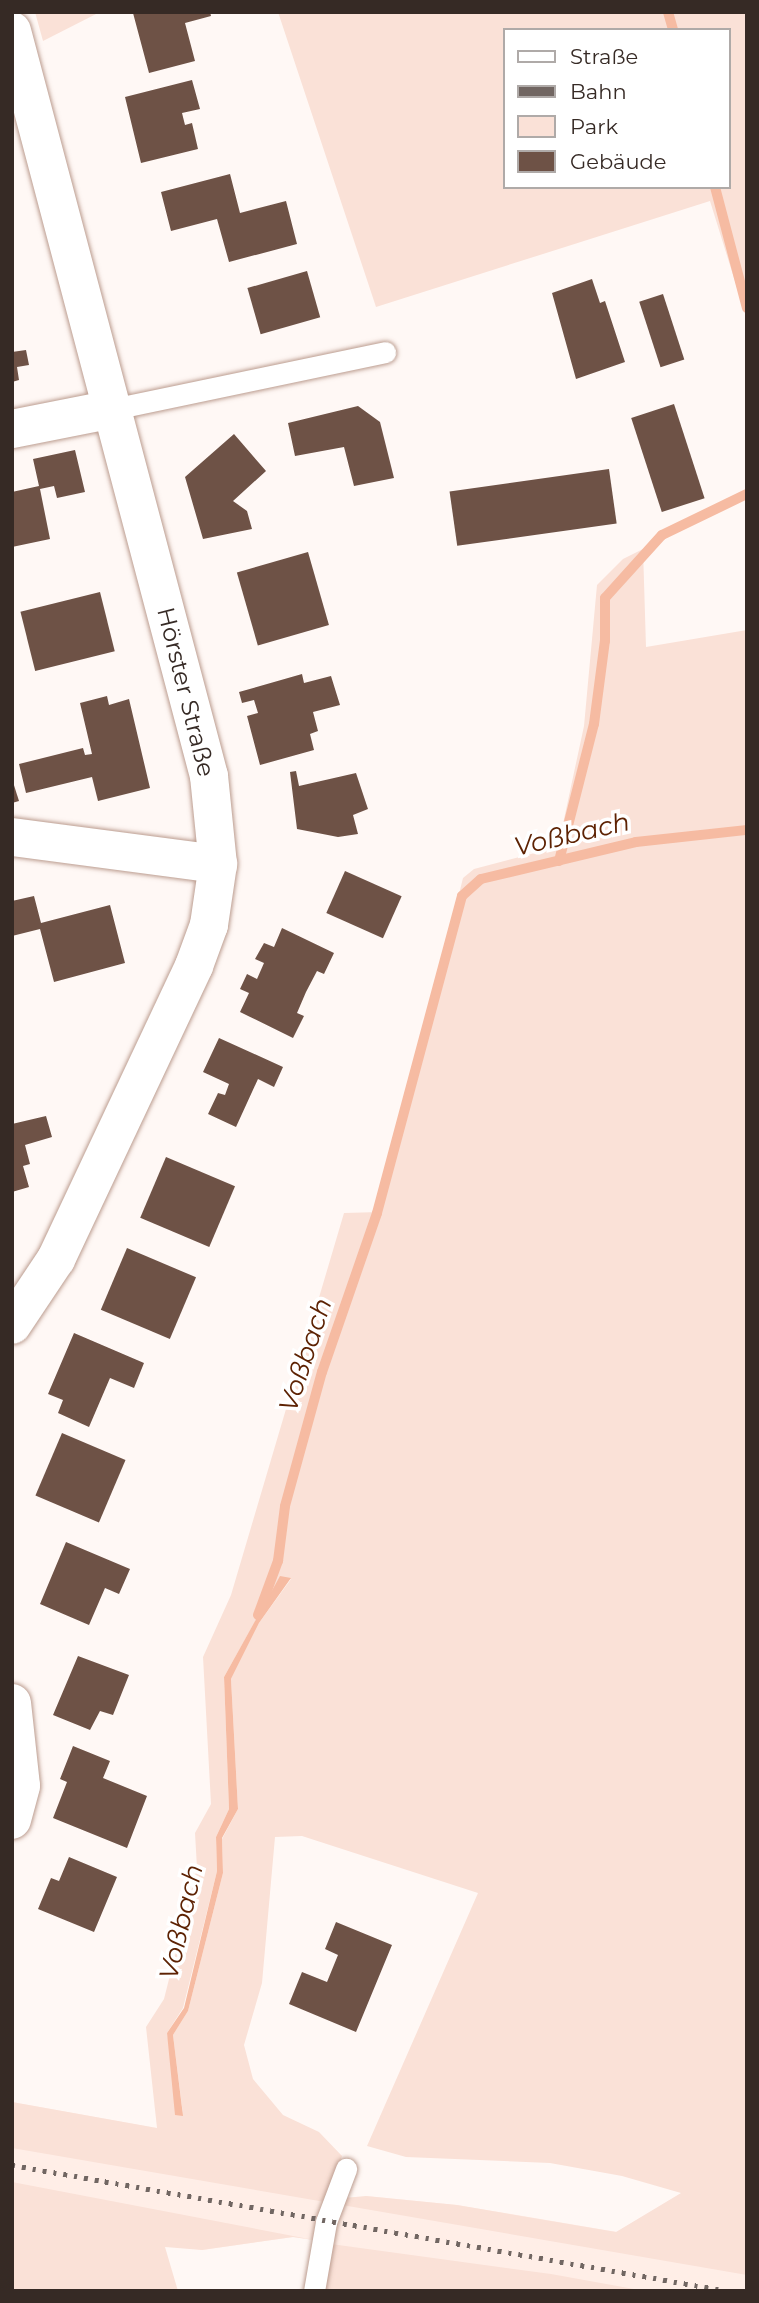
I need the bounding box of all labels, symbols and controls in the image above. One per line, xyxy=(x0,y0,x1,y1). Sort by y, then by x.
legend xyxy=(504,28,731,189)
text: Straße xyxy=(570,44,638,69)
text: Bahn xyxy=(570,79,627,104)
text: Park xyxy=(570,114,618,139)
text: Gebäude xyxy=(570,149,667,174)
street label: Hörster Straße xyxy=(151,604,221,780)
water label: Voßbach xyxy=(511,807,633,863)
water label: Voßbach xyxy=(273,1294,339,1416)
water label: Voßbach xyxy=(154,1861,210,1983)

